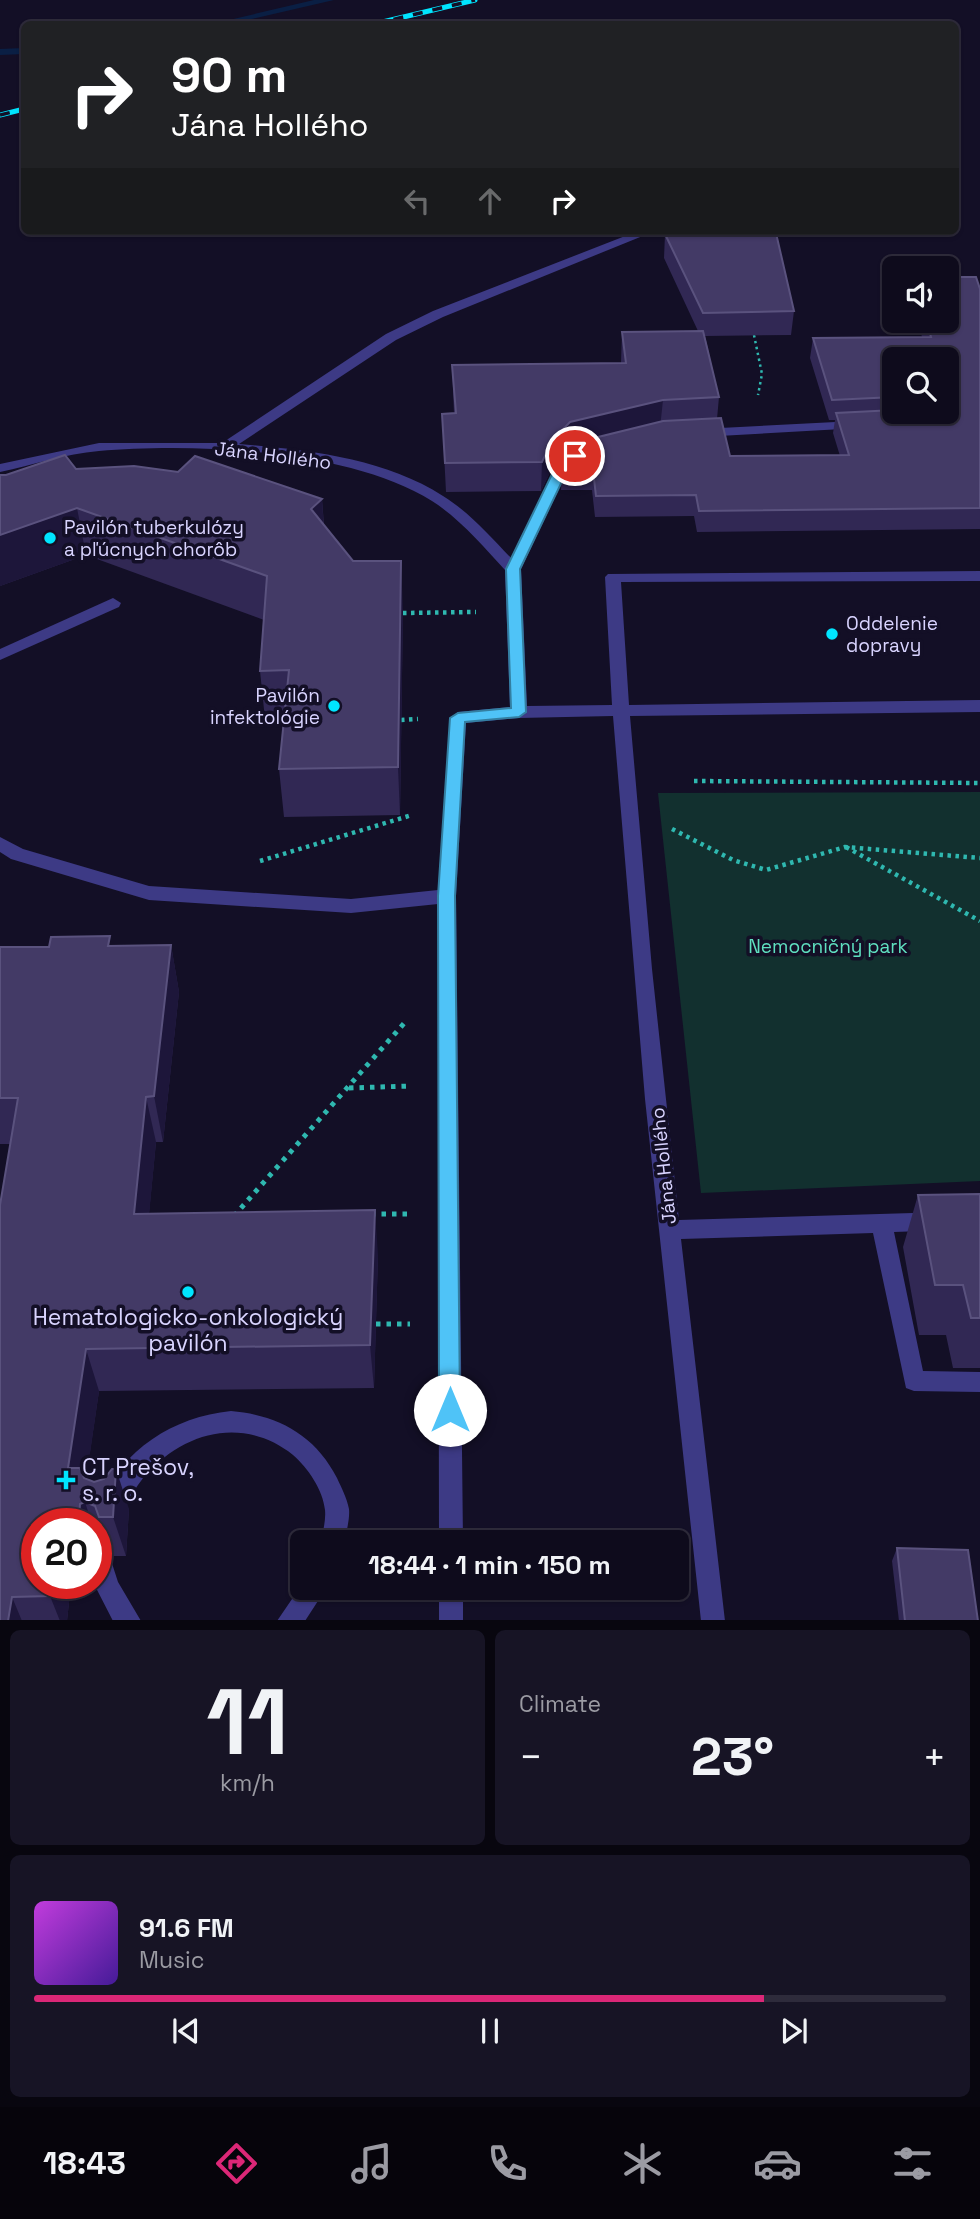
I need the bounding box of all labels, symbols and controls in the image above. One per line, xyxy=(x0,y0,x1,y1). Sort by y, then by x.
text: 90 m xyxy=(171,44,287,106)
icon: right xyxy=(56,49,147,140)
text: Jána Hollého xyxy=(171,105,369,145)
icon: left xyxy=(398,182,436,220)
icon: ahead xyxy=(471,182,509,220)
icon: right xyxy=(544,182,582,220)
map controls xyxy=(882,256,959,424)
button: sound xyxy=(882,256,959,333)
button: search xyxy=(882,347,959,424)
pin xyxy=(545,426,605,486)
street label: Jána Hollého xyxy=(213,436,333,475)
icon: arrive xyxy=(556,437,594,475)
place label: Pavilón tuberkulózy a pľúcnych chorôb xyxy=(64,515,244,562)
marker: Pavilón tuberkulózy a pľúcnych chorôb xyxy=(42,530,58,546)
place label: Oddelenie dopravy xyxy=(846,611,938,658)
marker: Oddelenie dopravy xyxy=(824,626,840,642)
place label: Pavilón infektológie xyxy=(210,683,320,730)
marker: Pavilón infektológie xyxy=(326,698,342,714)
park label: Nemocničný park xyxy=(748,934,908,959)
street label: Jána Hollého xyxy=(645,1106,682,1226)
marker: Hematologicko-onkologický pavilón xyxy=(180,1284,196,1300)
place label: Hematologicko-onkologický pavilón xyxy=(33,1302,343,1358)
position arrow xyxy=(413,1373,487,1447)
place label: CT Prešov, s. r. o. xyxy=(82,1452,194,1508)
marker: CT Prešov, s. r. o. xyxy=(56,1470,76,1490)
speed limit sign: 20 xyxy=(21,1508,112,1599)
text: 18:44 · 1 min · 150 m xyxy=(368,1548,611,1582)
text: 11 xyxy=(206,1664,289,1781)
text: Climate xyxy=(519,1689,601,1719)
text: 23° xyxy=(691,1724,774,1790)
text: − xyxy=(519,1733,543,1781)
text: + xyxy=(922,1733,946,1781)
text: km/h xyxy=(220,1768,275,1798)
text: 91.6 FM xyxy=(139,1911,234,1945)
text: Music xyxy=(139,1945,204,1975)
icon: previous xyxy=(167,2012,205,2050)
icon: pause xyxy=(471,2012,509,2050)
icon: next xyxy=(775,2012,813,2050)
icon: directions xyxy=(212,2139,261,2188)
icon: music xyxy=(347,2139,396,2188)
icon: phone xyxy=(483,2139,532,2188)
icon: climate xyxy=(618,2139,667,2188)
icon: car xyxy=(753,2139,802,2188)
icon: filters xyxy=(888,2139,937,2188)
text: 18:43 xyxy=(43,2143,126,2183)

